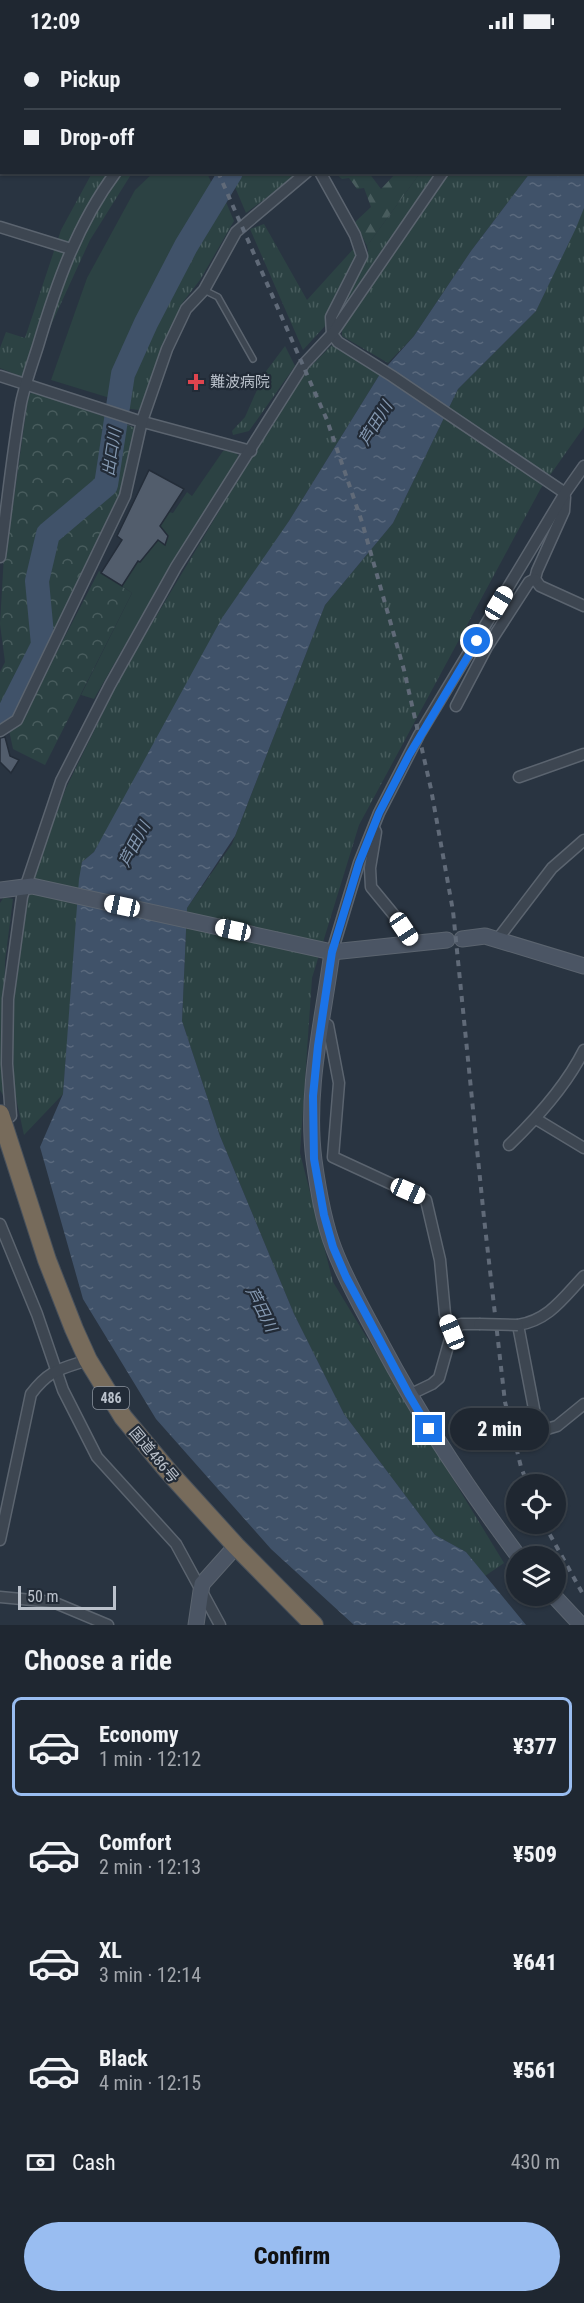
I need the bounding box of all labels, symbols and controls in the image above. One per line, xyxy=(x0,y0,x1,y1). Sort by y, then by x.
text: 12:09 xyxy=(30,9,81,34)
text: Pickup xyxy=(60,67,120,92)
text: Drop-off xyxy=(60,125,134,150)
marker: 難波病院 xyxy=(187,373,205,391)
place label: 難波病院 xyxy=(210,373,270,391)
water label: 芦田川 xyxy=(355,396,397,449)
water label: 出口川 xyxy=(98,425,125,477)
car xyxy=(482,583,516,623)
route start xyxy=(463,627,490,654)
water label: 芦田川 xyxy=(115,817,155,870)
car xyxy=(103,893,141,919)
car xyxy=(386,909,422,949)
car xyxy=(214,917,252,943)
car xyxy=(388,1175,428,1207)
water label: 芦田川 xyxy=(242,1284,282,1337)
car xyxy=(437,1312,467,1352)
road number: 486 xyxy=(93,1387,129,1409)
callout: 2 min xyxy=(450,1408,549,1450)
route end xyxy=(415,1415,442,1442)
text: 2 min xyxy=(477,1417,522,1441)
street label: 国道486号 xyxy=(126,1423,182,1487)
map controls xyxy=(506,1474,566,1606)
button: locate xyxy=(506,1474,566,1534)
button: layers xyxy=(506,1546,566,1606)
scale bar xyxy=(18,1583,116,1610)
text: 50 m xyxy=(27,1587,59,1606)
text: Choose a ride xyxy=(24,1645,172,1677)
icon: car xyxy=(27,1720,81,1774)
text: Economy xyxy=(99,1722,179,1747)
text: ¥377 xyxy=(513,1734,557,1759)
text: 1 min · 12:12 xyxy=(99,1747,201,1771)
icon: car xyxy=(27,1828,81,1882)
text: Comfort xyxy=(99,1830,172,1855)
text: ¥509 xyxy=(513,1842,557,1867)
text: 2 min · 12:13 xyxy=(99,1855,201,1879)
icon: car xyxy=(27,1936,81,1990)
text: XL xyxy=(99,1938,122,1963)
text: ¥641 xyxy=(513,1950,557,1975)
text: 3 min · 12:14 xyxy=(99,1963,201,1987)
icon: car xyxy=(27,2044,81,2098)
text: Black xyxy=(99,2046,148,2071)
text: ¥561 xyxy=(513,2058,557,2083)
text: 4 min · 12:15 xyxy=(99,2071,201,2095)
icon: cash xyxy=(24,2146,57,2179)
text: Cash xyxy=(72,2150,116,2175)
text: 430 m xyxy=(511,2150,560,2174)
button: Confirm xyxy=(24,2222,560,2291)

